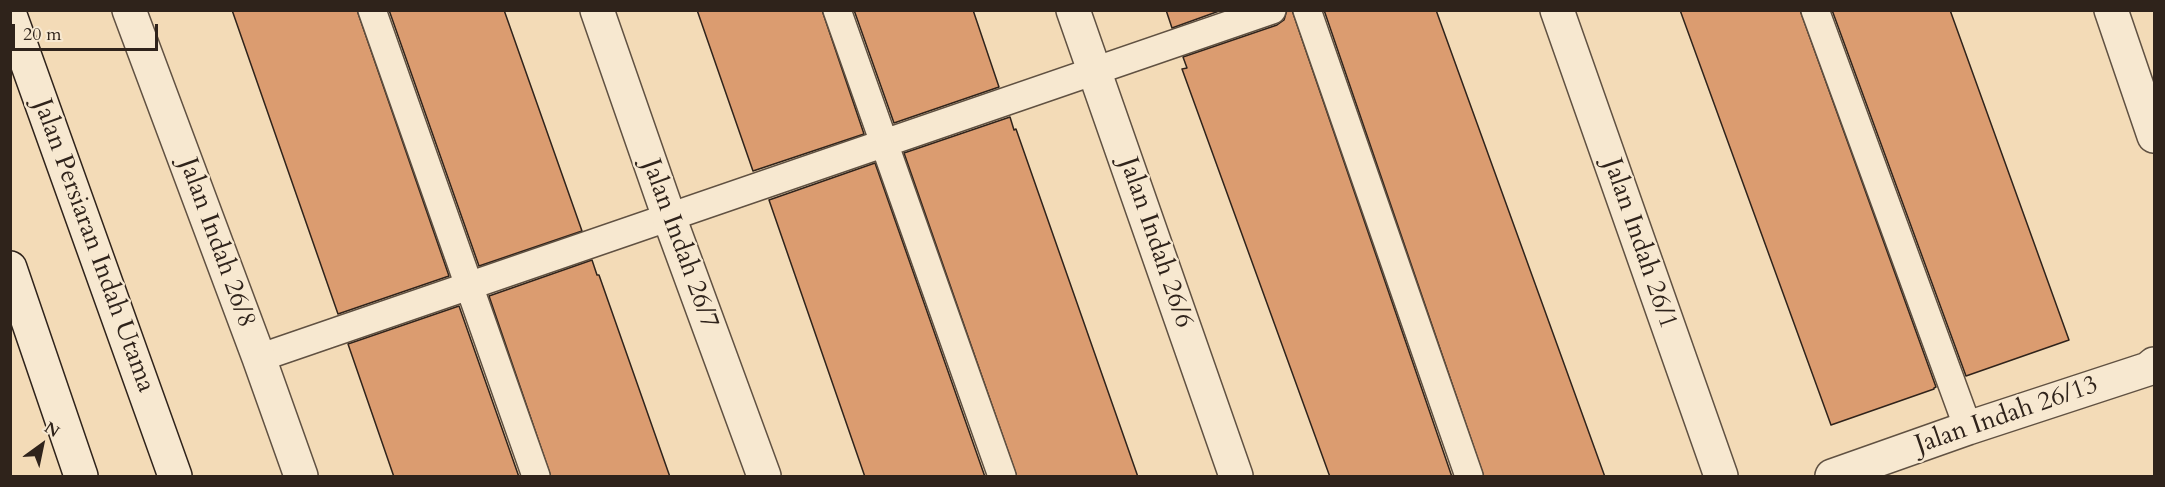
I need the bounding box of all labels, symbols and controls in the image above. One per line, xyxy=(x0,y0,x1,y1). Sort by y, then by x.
scale bar xyxy=(15,12,160,50)
text: 20 m xyxy=(23,22,62,47)
street label: Jalan Persiaran Indah Utama xyxy=(25,95,161,397)
street label: Jalan Indah 26/8 xyxy=(171,154,261,332)
street label: Jalan Indah 26/6 xyxy=(1111,154,1199,332)
street label: Jalan Indah 26/7 xyxy=(634,155,724,333)
street label: Jalan Indah 26/1 xyxy=(1595,155,1683,333)
street label: Jalan Indah 26/13 xyxy=(1911,370,2103,462)
north arrow xyxy=(12,415,72,475)
text: N xyxy=(40,417,64,443)

